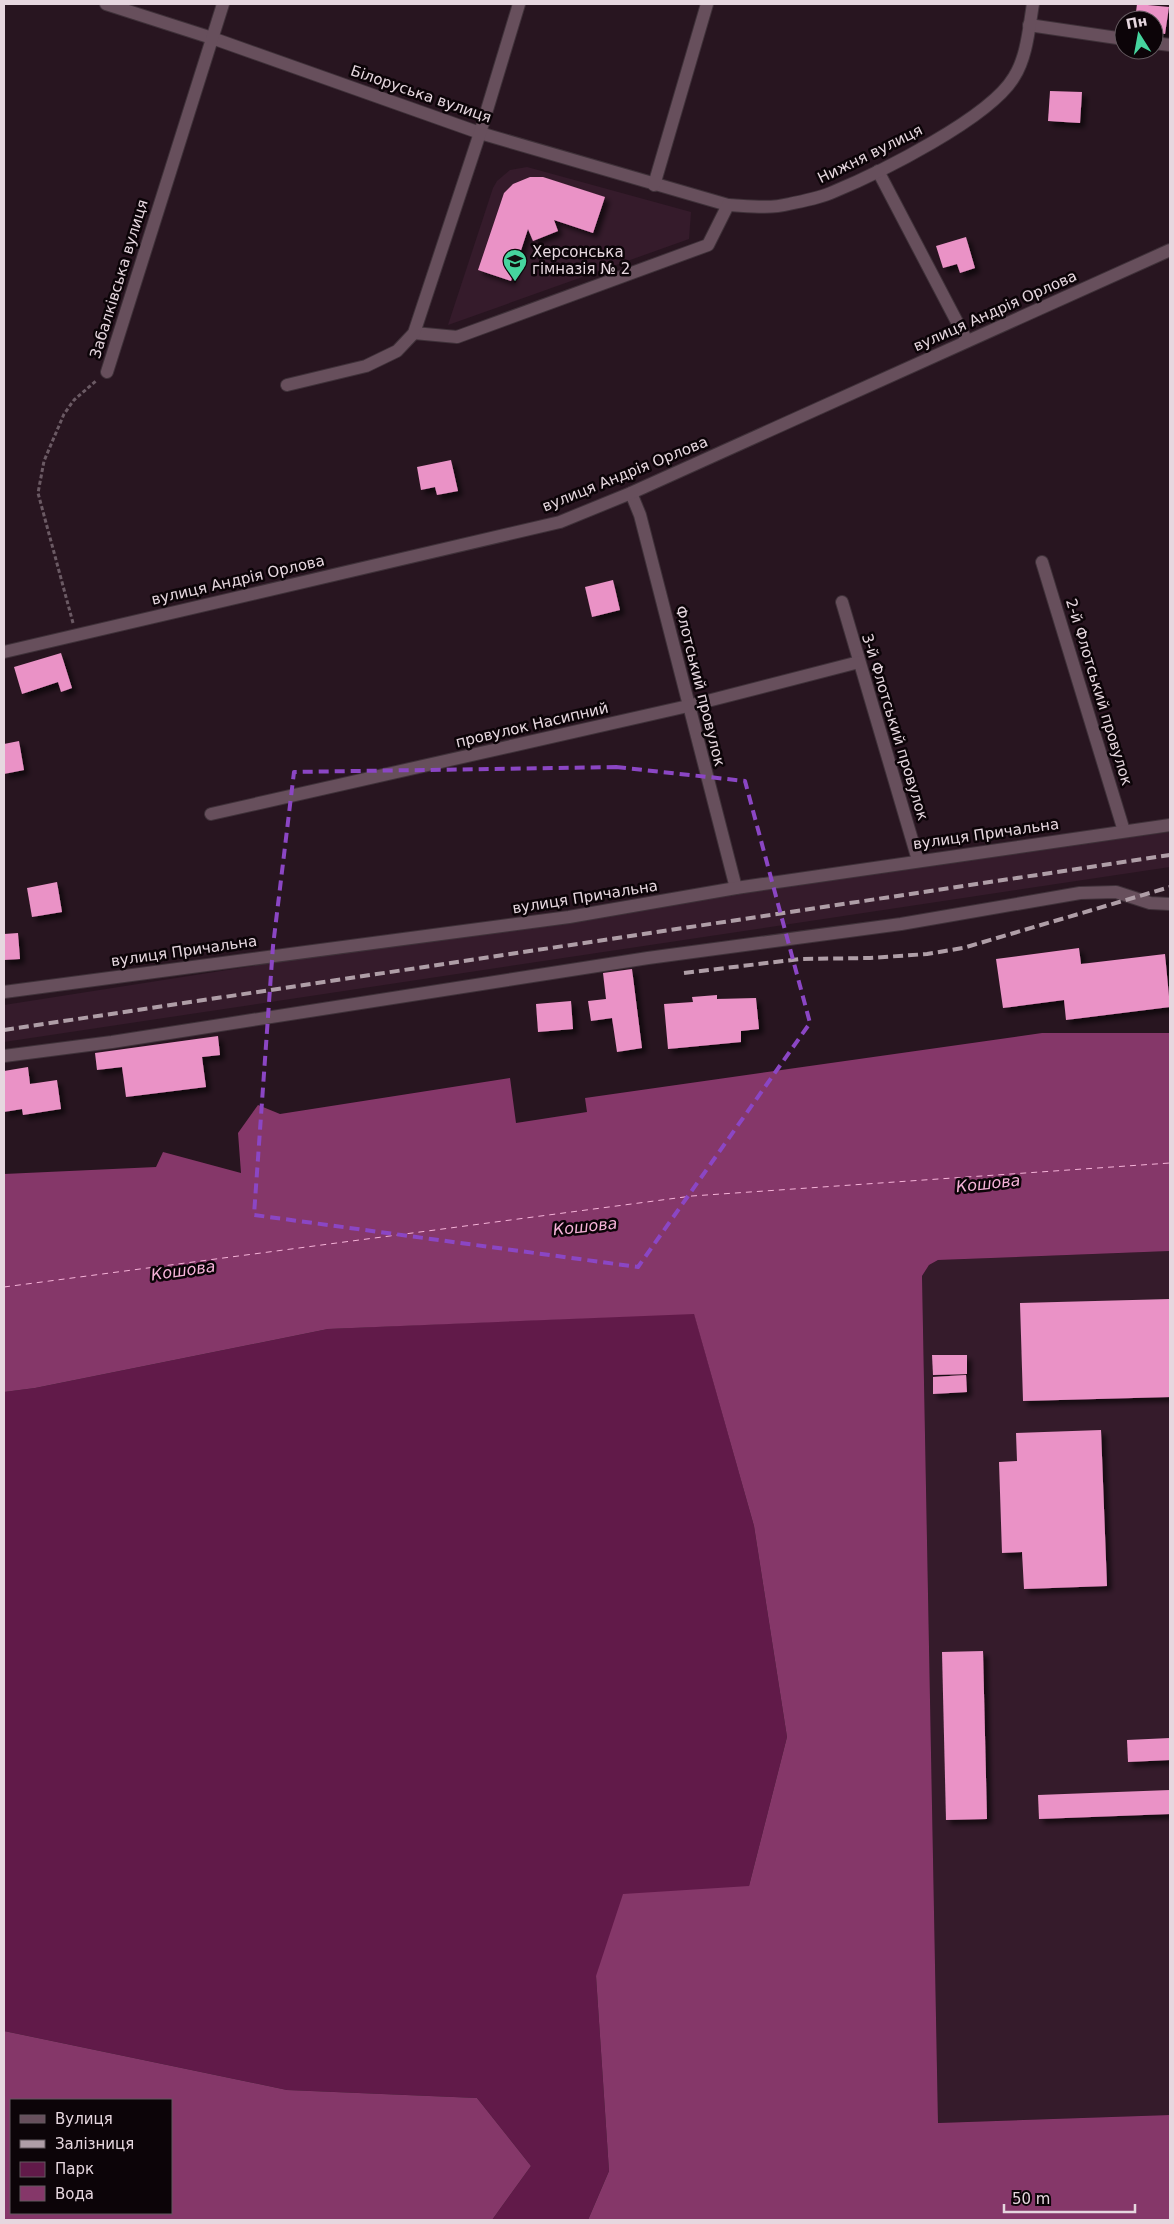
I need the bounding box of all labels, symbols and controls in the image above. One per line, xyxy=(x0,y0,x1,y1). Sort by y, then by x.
north arrow xyxy=(1114,10,1164,60)
text: Пн xyxy=(1124,12,1149,32)
street label: Білоруська вулиця xyxy=(348,61,494,127)
street label: Нижня вулиця xyxy=(815,121,925,187)
street label: Забалківська вулиця xyxy=(86,197,152,361)
place label: Херсонська гімназія № 2 xyxy=(532,243,630,278)
school or university icon: Херсонська гімназія № 2 xyxy=(502,248,528,282)
street label: вулиця Андрія Орлова xyxy=(910,267,1080,355)
street label: вулиця Андрія Орлова xyxy=(540,432,710,516)
street label: вулиця Андрія Орлова xyxy=(150,551,326,609)
street label: 2-й Флотський провулок xyxy=(1062,596,1136,788)
street label: Флотський провулок xyxy=(671,604,729,768)
street label: 3-й Флотський провулок xyxy=(858,631,932,823)
street label: провулок Насипний xyxy=(454,699,610,751)
street label: вулиця Причальна xyxy=(912,815,1060,853)
street label: вулиця Причальна xyxy=(511,877,659,917)
street label: вулиця Причальна xyxy=(110,932,258,970)
water label: Кошова xyxy=(955,1171,1021,1196)
water label: Кошова xyxy=(552,1214,618,1239)
water label: Кошова xyxy=(150,1257,216,1284)
legend xyxy=(10,2099,172,2214)
text: Вулиця xyxy=(55,2110,113,2128)
text: Залізниця xyxy=(55,2135,134,2153)
text: Парк xyxy=(55,2160,94,2178)
scale bar xyxy=(1004,2182,1135,2214)
text: Вода xyxy=(55,2185,94,2203)
text: 50 m xyxy=(1012,2190,1050,2208)

